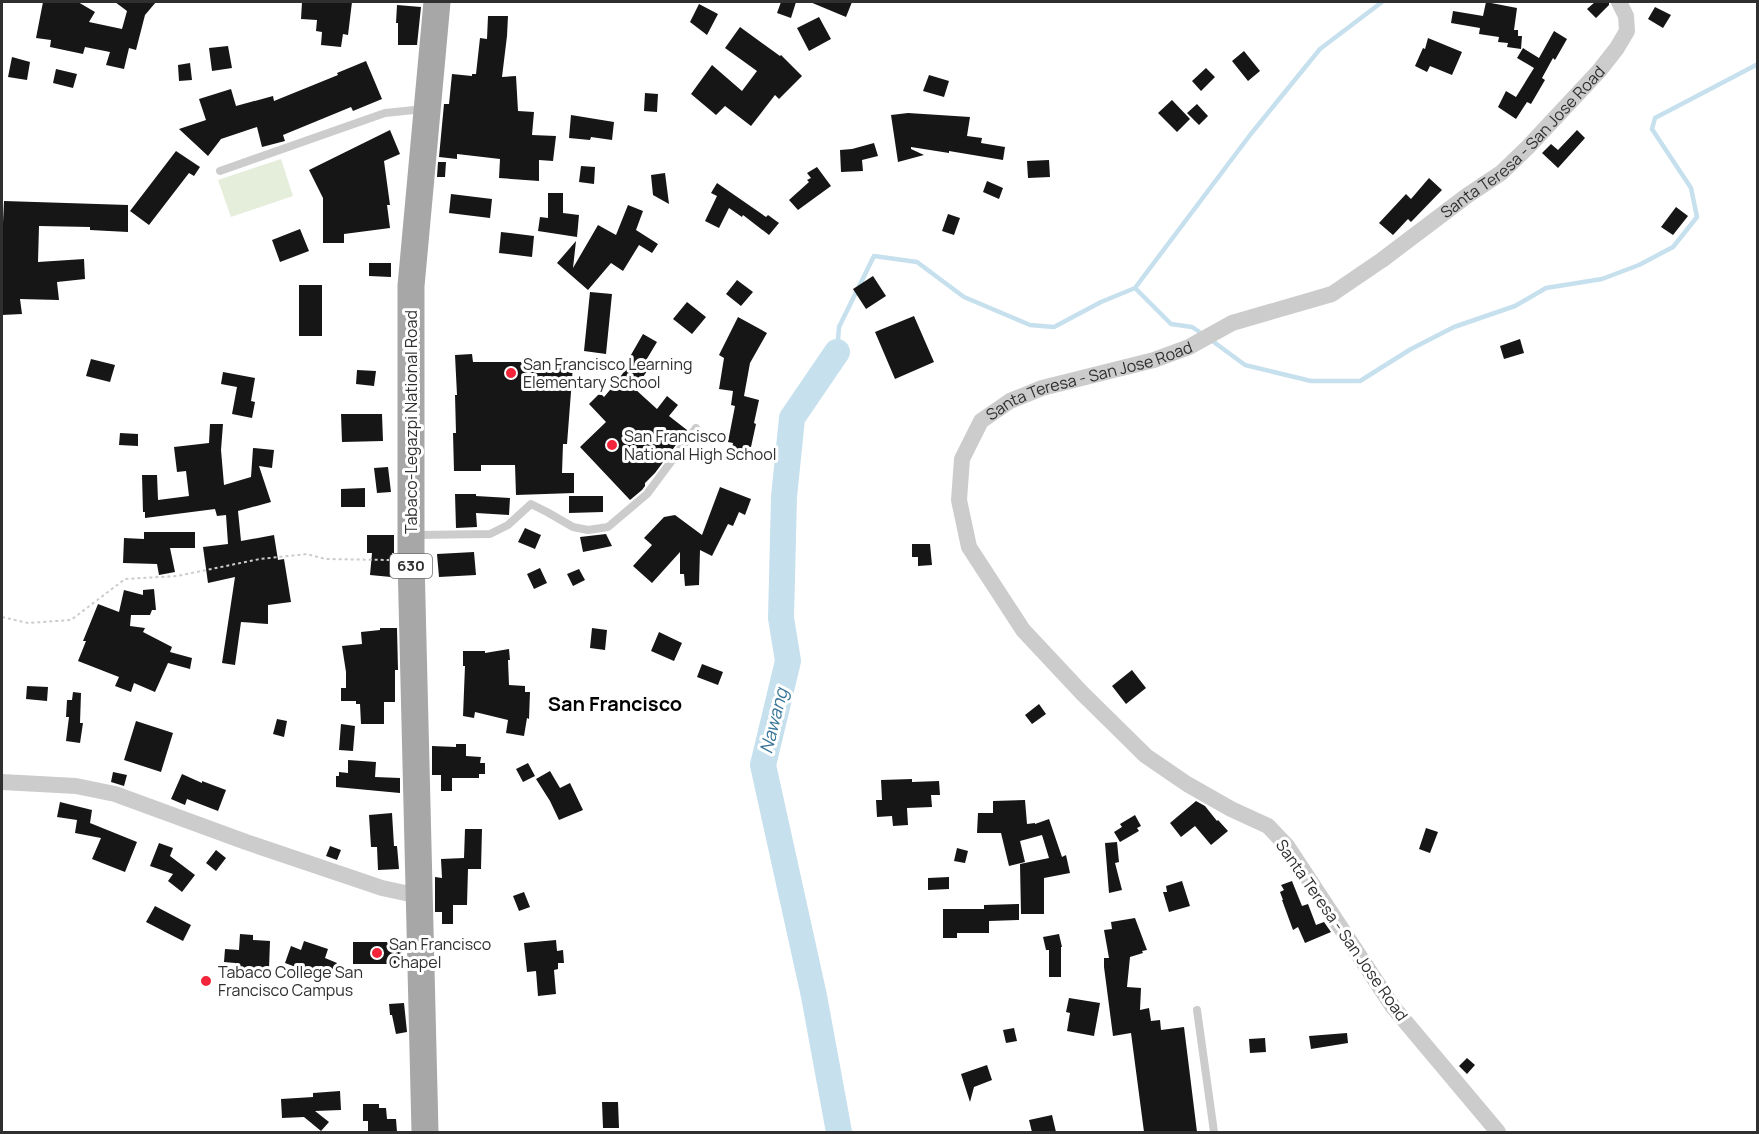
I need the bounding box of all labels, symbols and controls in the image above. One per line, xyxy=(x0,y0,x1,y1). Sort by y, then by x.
street label: Santa Teresa - San Jose Road xyxy=(1436,61,1610,223)
street label: Tabaco-Legazpi National Road xyxy=(400,310,422,534)
street label: Santa Teresa - San Jose Road xyxy=(981,336,1195,425)
place label: San Francisco Learning Elementary School xyxy=(523,353,693,393)
marker: San Francisco Learning Elementary School xyxy=(504,366,518,380)
place label: San Francisco National High School xyxy=(624,425,777,465)
marker: San Francisco National High School xyxy=(605,438,619,452)
road number: 630 xyxy=(390,554,432,578)
water label: Nawang xyxy=(753,684,793,756)
district label: San Francisco xyxy=(548,690,682,717)
street label: Santa Teresa - San Jose Road xyxy=(1271,835,1413,1025)
place label: San Francisco Chapel xyxy=(389,933,491,973)
marker: San Francisco Chapel xyxy=(370,946,384,960)
place label: Tabaco College San Francisco Campus xyxy=(218,961,363,1001)
marker: Tabaco College San Francisco Campus xyxy=(199,974,213,988)

